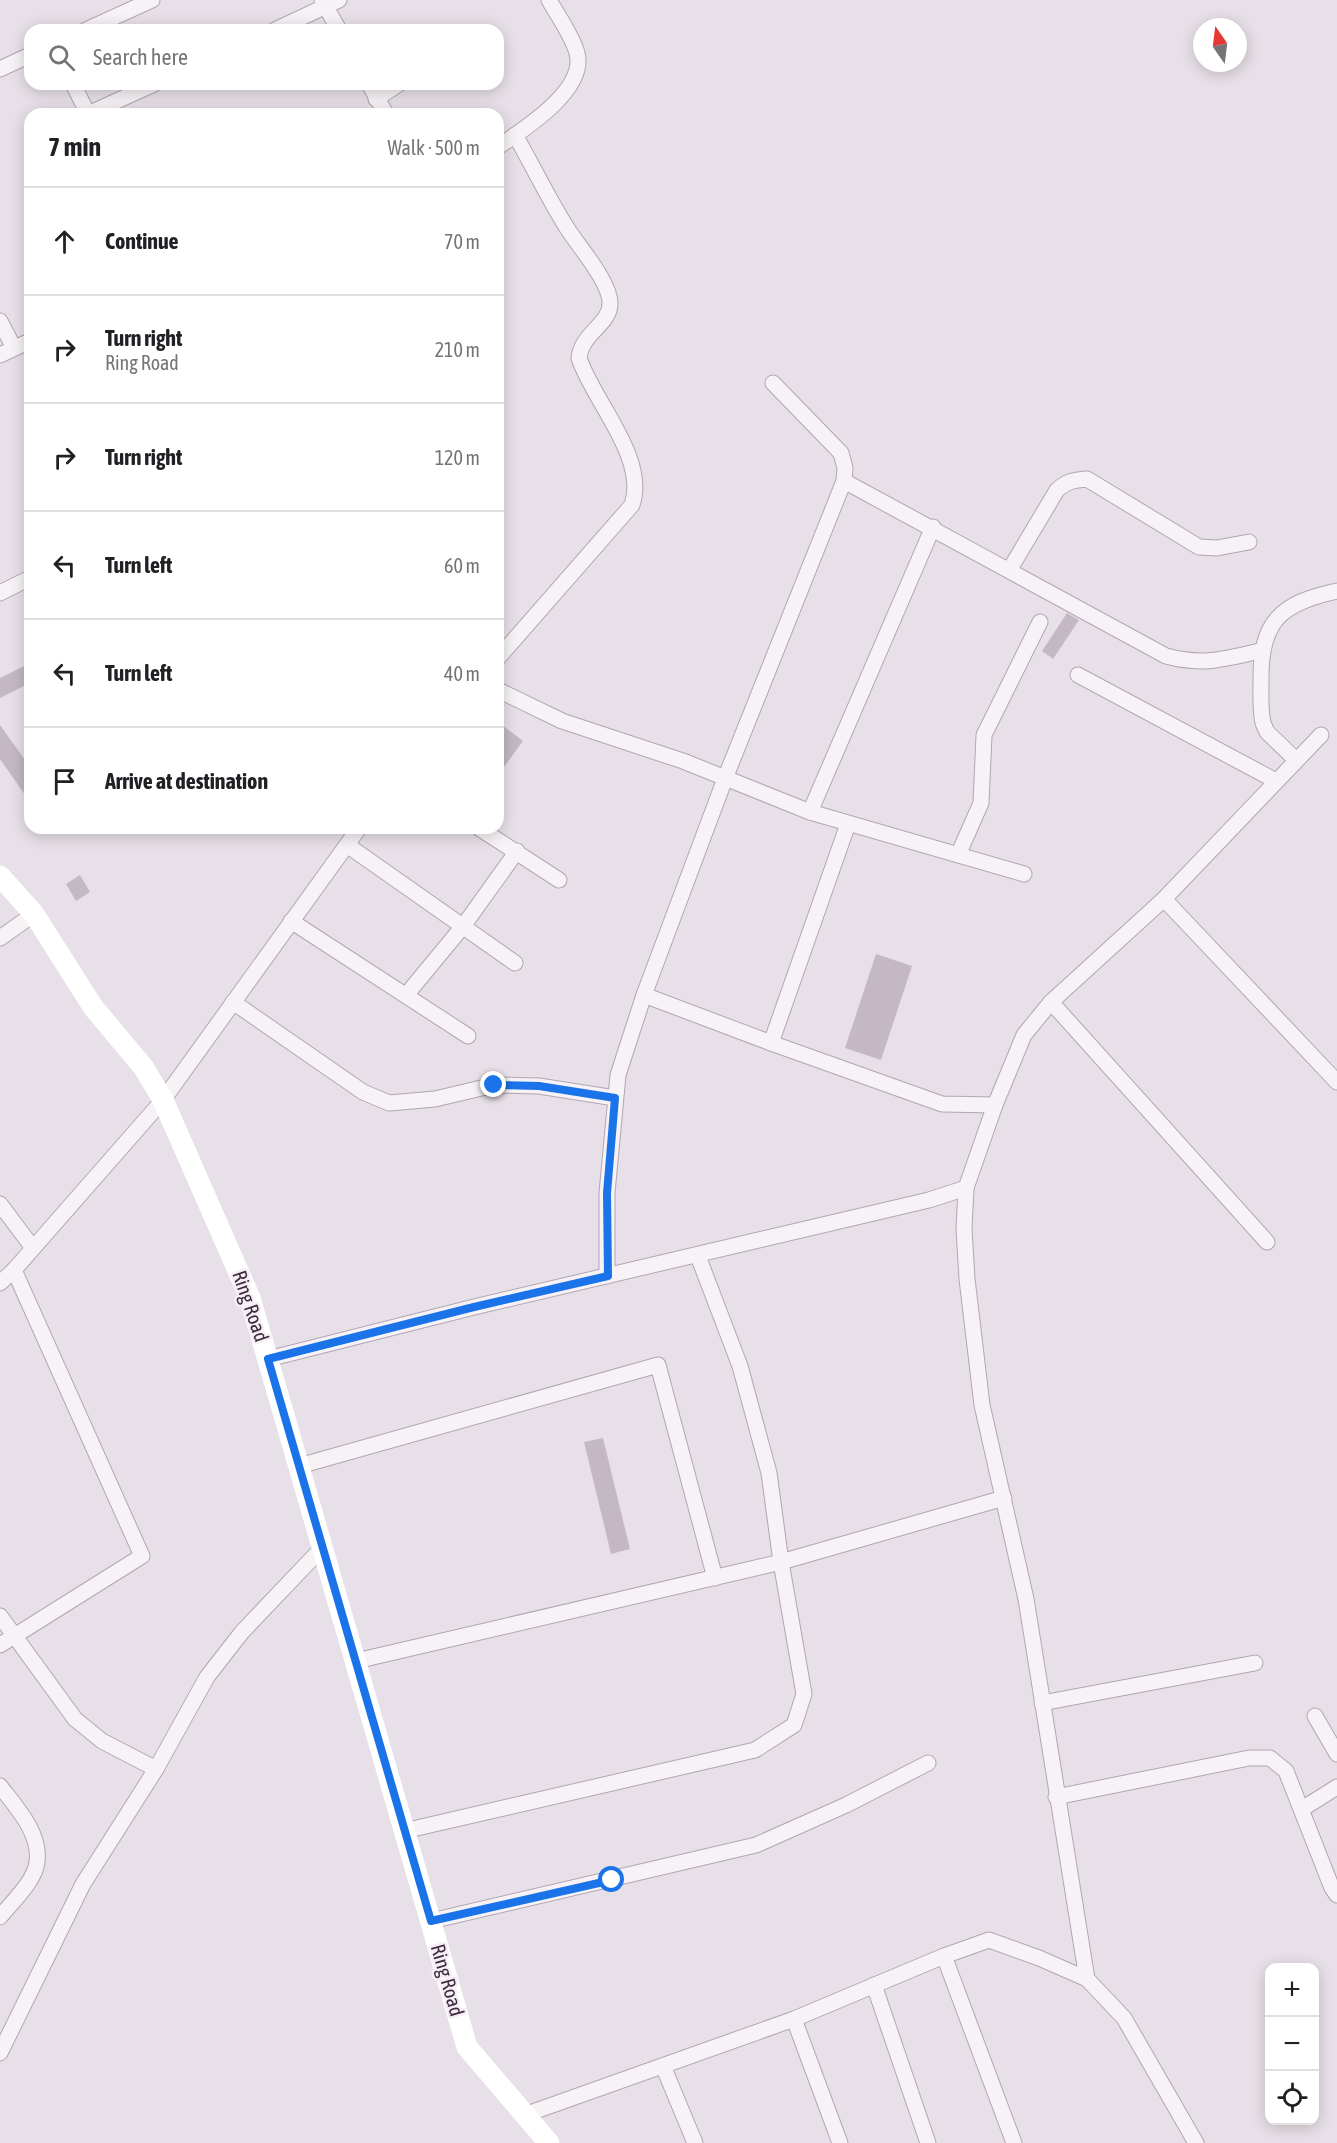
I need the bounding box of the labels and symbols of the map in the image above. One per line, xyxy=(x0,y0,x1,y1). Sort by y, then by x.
north arrow xyxy=(1193,18,1247,72)
route end xyxy=(480,1071,506,1097)
street label: Ring Road xyxy=(228,1267,274,1345)
route start xyxy=(598,1866,624,1892)
street label: Ring Road xyxy=(427,1941,469,2019)

